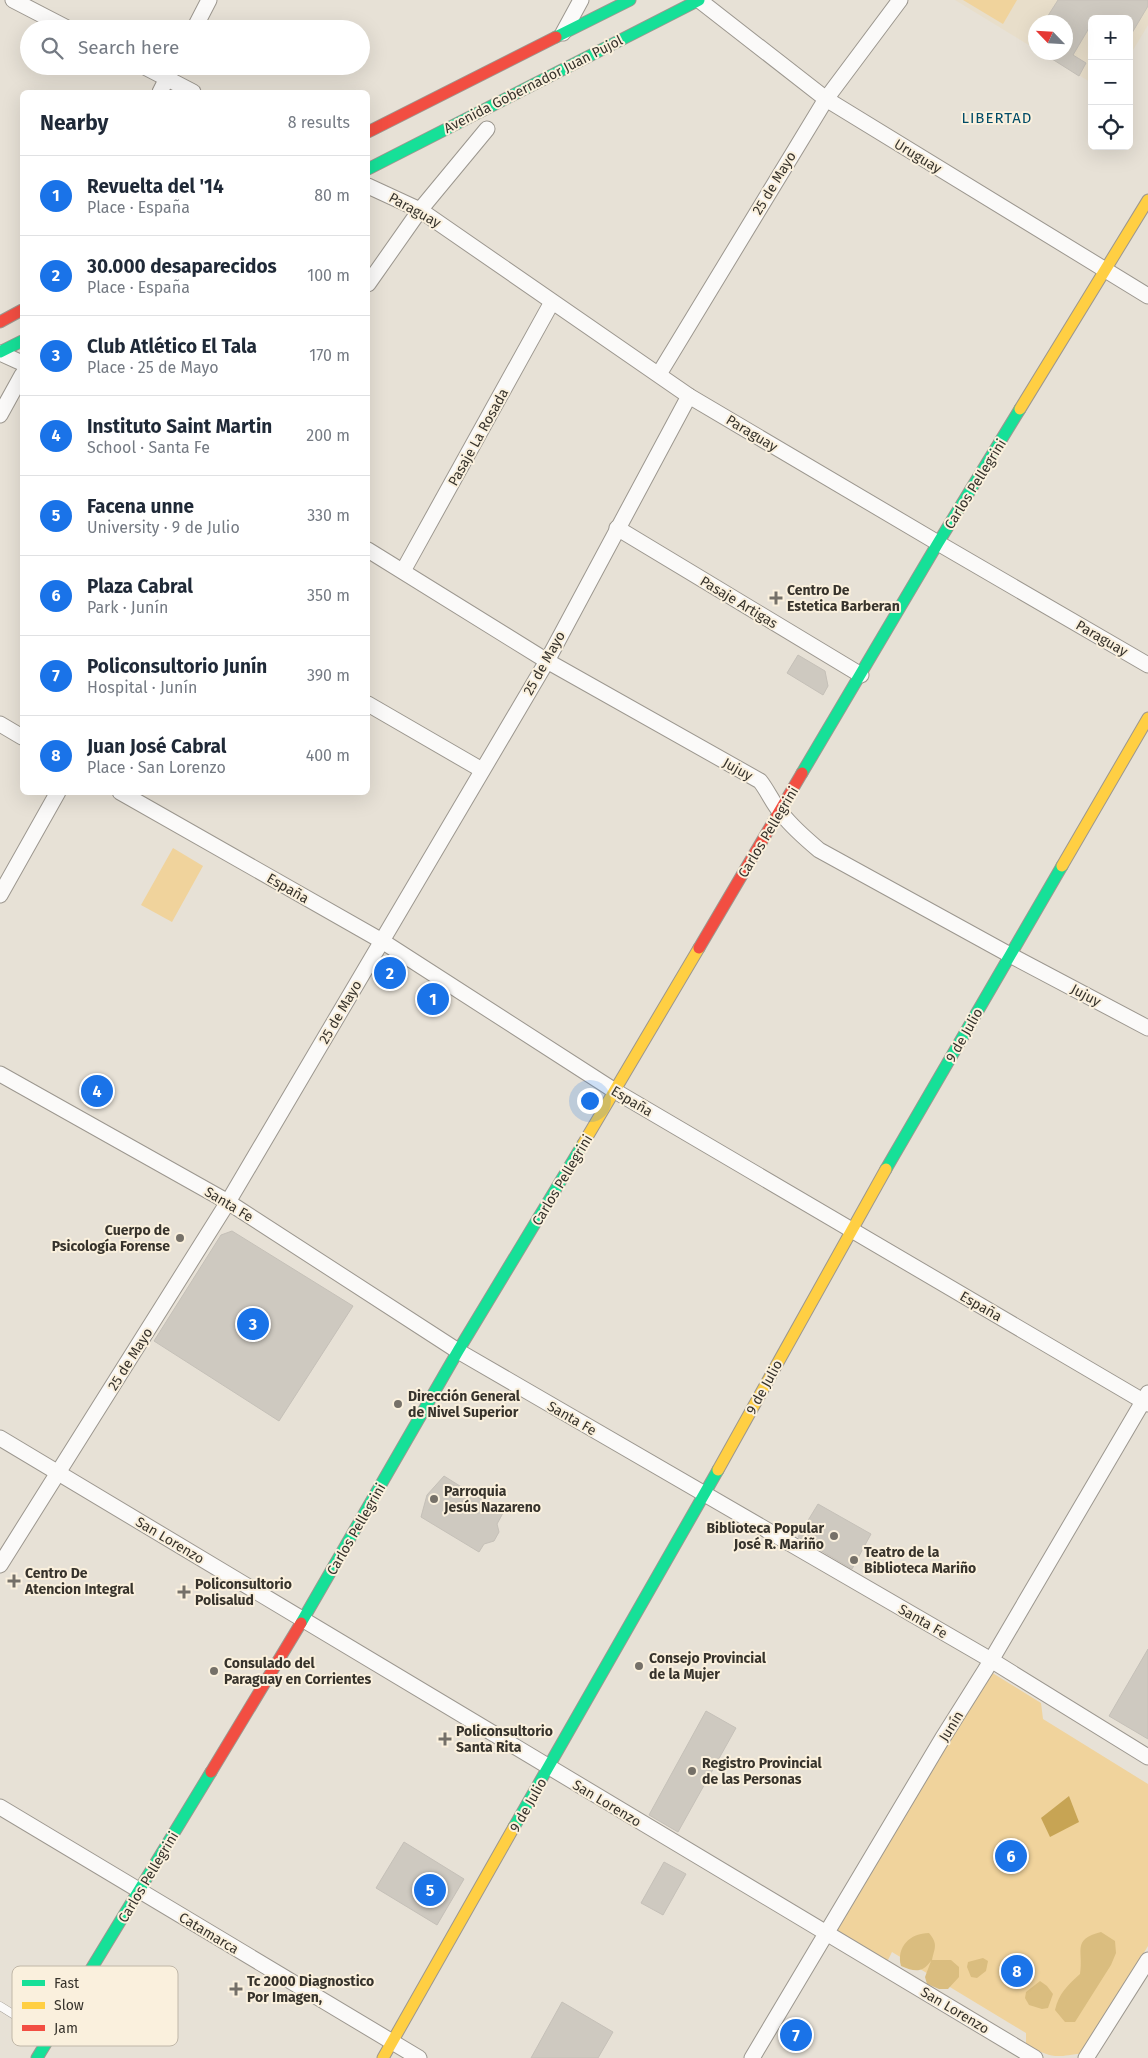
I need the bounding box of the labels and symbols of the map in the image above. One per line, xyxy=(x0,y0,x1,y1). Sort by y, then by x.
north arrow xyxy=(1028,15,1073,60)
street label: Avenida Gobernador Juan Pujol xyxy=(441,32,625,137)
district label: LIBERTAD xyxy=(961,109,1033,127)
street label: Uruguay xyxy=(891,136,945,177)
street label: 25 de Mayo xyxy=(749,149,800,218)
street label: Paraguay xyxy=(386,189,444,232)
street label: Pasaje La Rosada xyxy=(445,386,512,489)
street label: Paraguay xyxy=(723,411,781,455)
street label: Carlos Pellegrini xyxy=(941,436,1010,532)
street label: Pasaje Artigas xyxy=(697,573,781,632)
place label: Centro De Estetica Barberan xyxy=(787,582,900,615)
marker: Centro De Estetica Barberan xyxy=(769,591,783,605)
street label: Paraguay xyxy=(1073,617,1131,660)
street label: 25 de Mayo xyxy=(520,628,569,698)
street label: Jujuy xyxy=(720,754,756,785)
street label: Carlos Pellegrini xyxy=(735,784,802,881)
street label: España xyxy=(264,870,312,907)
pin: 2 xyxy=(374,954,406,992)
street label: 25 de Mayo xyxy=(315,977,365,1047)
pin: 1 xyxy=(417,980,449,1018)
street label: Jujuy xyxy=(1068,981,1104,1010)
street label: 9 de Julio xyxy=(942,1005,987,1065)
pin: 4 xyxy=(81,1072,113,1110)
street label: España xyxy=(608,1082,656,1120)
your location xyxy=(577,1088,603,1114)
street label: Carlos Pellegrini xyxy=(529,1132,596,1229)
street label: Santa Fe xyxy=(201,1183,256,1226)
place label: Cuerpo de Psicología Forense xyxy=(52,1222,170,1255)
marker: Cuerpo de Psicología Forense xyxy=(174,1232,186,1244)
street label: España xyxy=(957,1288,1005,1325)
pin: 3 xyxy=(237,1305,269,1343)
street label: 25 de Mayo xyxy=(104,1325,156,1394)
street label: 9 de Julio xyxy=(743,1357,786,1417)
place label: Dirección General de Nivel Superior xyxy=(408,1388,521,1421)
marker: Dirección General de Nivel Superior xyxy=(392,1398,404,1410)
street label: Santa Fe xyxy=(544,1398,599,1439)
street label: Carlos Pellegrini xyxy=(323,1480,390,1578)
place label: Parroquia Jesús Nazareno xyxy=(443,1483,541,1516)
marker: Parroquia Jesús Nazareno xyxy=(428,1493,440,1505)
street label: San Lorenzo xyxy=(132,1513,207,1568)
place label: Biblioteca Popular José R. Mariño xyxy=(706,1520,824,1553)
marker: Biblioteca Popular José R. Mariño xyxy=(828,1530,840,1542)
place label: Teatro de la Biblioteca Mariño xyxy=(864,1544,976,1577)
marker: Teatro de la Biblioteca Mariño xyxy=(848,1554,860,1566)
place label: Centro De Atencion Integral xyxy=(24,1565,135,1598)
marker: Centro De Atencion Integral xyxy=(7,1574,21,1588)
place label: Policonsultorio Polisalud xyxy=(195,1576,292,1609)
marker: Policonsultorio Polisalud xyxy=(177,1585,191,1599)
street label: Santa Fe xyxy=(895,1601,950,1642)
place label: Consejo Provincial de la Mujer xyxy=(649,1650,767,1683)
place label: Consulado del Paraguay en Corrientes xyxy=(224,1655,372,1688)
marker: Consejo Provincial de la Mujer xyxy=(633,1660,645,1672)
marker: Consulado del Paraguay en Corrientes xyxy=(208,1665,220,1677)
street label: Junín xyxy=(936,1708,967,1745)
place label: Policonsultorio Santa Rita xyxy=(456,1723,553,1756)
marker: Policonsultorio Santa Rita xyxy=(438,1732,452,1746)
place label: Registro Provincial de las Personas xyxy=(702,1755,822,1788)
marker: Registro Provincial de las Personas xyxy=(686,1765,698,1777)
street label: 9 de Julio xyxy=(506,1775,551,1835)
street label: San Lorenzo xyxy=(569,1776,644,1831)
street label: Carlos Pellegrini xyxy=(115,1829,182,1926)
pin: 6 xyxy=(995,1837,1027,1875)
pin: 5 xyxy=(414,1871,446,1909)
street label: Catamarca xyxy=(176,1909,242,1958)
pin: 8 xyxy=(1001,1952,1033,1990)
legend xyxy=(12,1966,178,2046)
place label: Tc 2000 Diagnostico Por Imagen, xyxy=(247,1973,374,2006)
text: Fast xyxy=(54,1975,80,1992)
marker: Tc 2000 Diagnostico Por Imagen, xyxy=(229,1982,243,1996)
street label: San Lorenzo xyxy=(917,1983,992,2038)
text: Slow xyxy=(54,1997,84,2014)
pin: 7 xyxy=(780,2016,812,2054)
text: Jam xyxy=(54,2020,78,2037)

